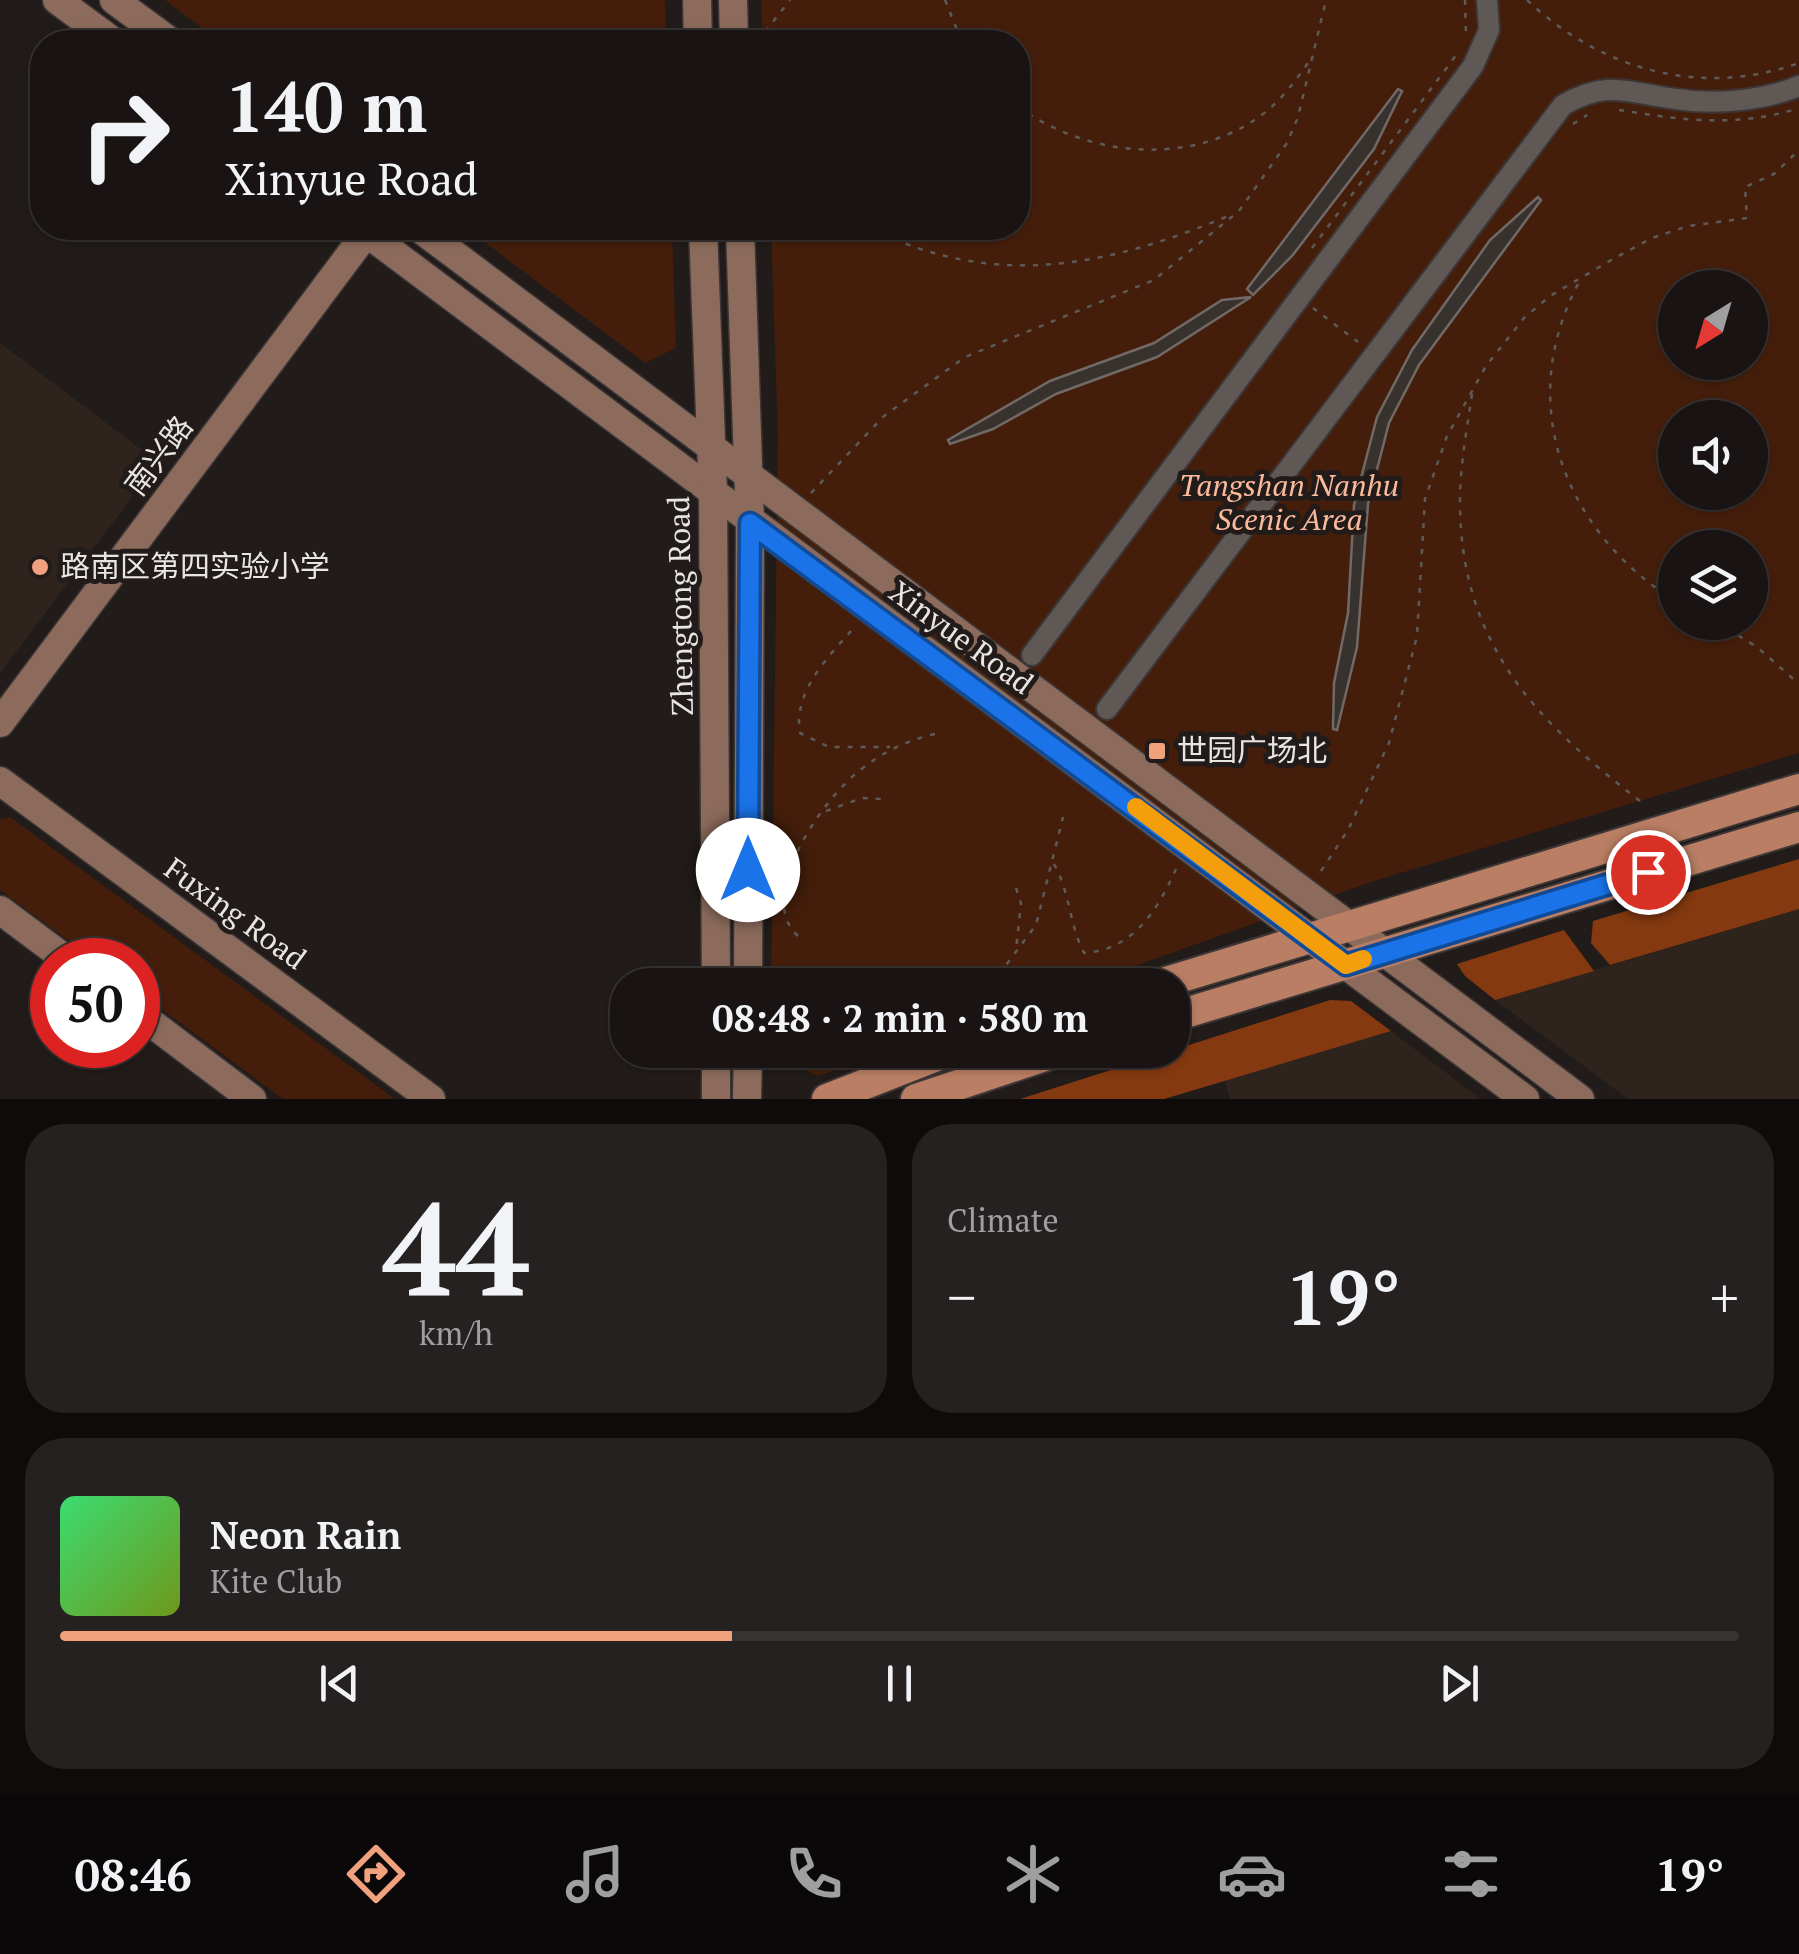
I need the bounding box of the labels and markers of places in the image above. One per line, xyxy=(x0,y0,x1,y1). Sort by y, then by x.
place label: 路南区第四实验小学 xyxy=(60,546,330,586)
marker: 路南区第四实验小学 xyxy=(29,556,51,578)
place label: 世园广场北 xyxy=(1177,730,1327,770)
marker: 世园广场北 xyxy=(1146,740,1168,762)
pin xyxy=(1606,830,1691,915)

